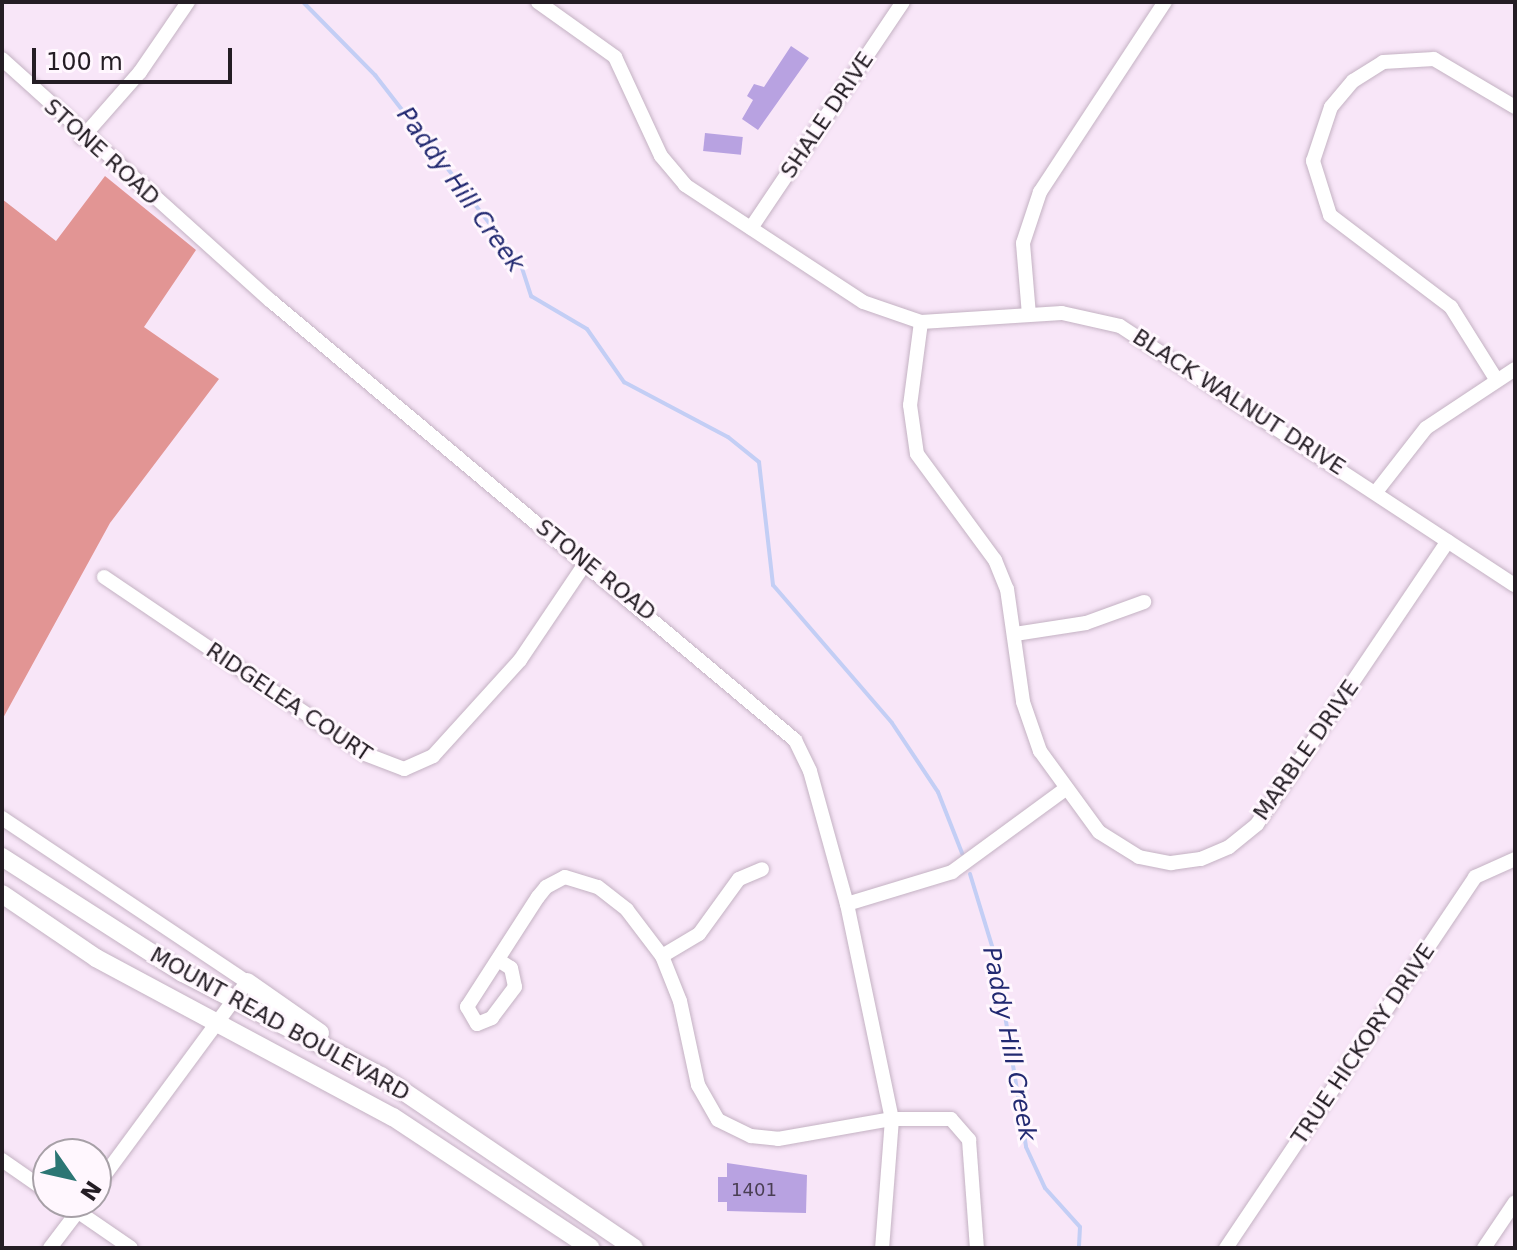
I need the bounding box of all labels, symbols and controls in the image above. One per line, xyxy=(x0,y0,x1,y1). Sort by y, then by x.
scale bar xyxy=(36,32,236,82)
street label: SHALE DRIVE xyxy=(775,47,879,183)
text: 100 m xyxy=(46,48,123,76)
street label: STONE ROAD xyxy=(39,93,165,211)
water label: Paddy Hill Creek xyxy=(390,102,530,278)
street label: BLACK WALNUT DRIVE xyxy=(1128,323,1350,481)
street label: STONE ROAD xyxy=(531,514,661,626)
street label: RIDGELEA COURT xyxy=(201,637,377,767)
street label: MARBLE DRIVE xyxy=(1248,675,1364,825)
street label: TRUE HICKORY DRIVE xyxy=(1286,939,1440,1149)
street label: MOUNT READ BOULEVARD xyxy=(146,942,414,1106)
water label: Paddy Hill Creek xyxy=(976,944,1042,1144)
north arrow xyxy=(32,1138,112,1218)
text: N xyxy=(75,1176,106,1205)
house number: 1401 xyxy=(731,1179,777,1201)

